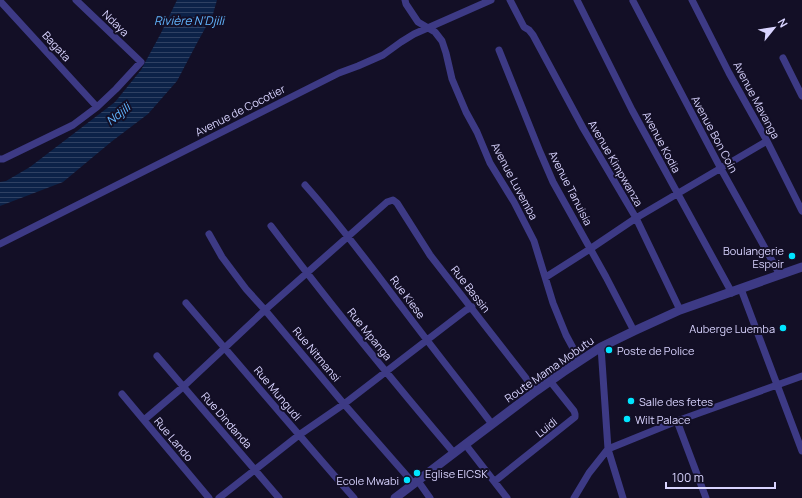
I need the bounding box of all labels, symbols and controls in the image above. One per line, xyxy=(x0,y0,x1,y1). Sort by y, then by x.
street label: Ndaya xyxy=(99,7,133,39)
north arrow xyxy=(754,8,794,48)
water label: Rivière N'Djili xyxy=(154,12,226,29)
text: N xyxy=(775,16,792,30)
street label: Bagata xyxy=(39,28,75,64)
street label: Avenue Mavanga xyxy=(730,59,784,141)
street label: Avenue de Cocotier xyxy=(192,81,288,139)
street label: Avenue Bon Coin xyxy=(688,93,742,175)
water label: Ndjili xyxy=(102,98,135,129)
street label: Avenue Kodia xyxy=(639,109,685,175)
street label: Avenue Kimpwanza xyxy=(585,117,647,209)
street label: Avenue Luvemba xyxy=(488,140,542,222)
street label: Avenue Tanuisia xyxy=(546,148,596,228)
place label: Boulangerie Espoir xyxy=(723,243,785,271)
marker: Boulangerie Espoir xyxy=(787,251,797,261)
street label: Rue Bassin xyxy=(448,262,494,316)
street label: Rue Kiese xyxy=(387,273,429,322)
street label: Rue Mpanga xyxy=(344,305,396,363)
place label: Auberge Luemba xyxy=(689,321,775,336)
marker: Auberge Luemba xyxy=(778,323,788,333)
street label: Rue Nitmansi xyxy=(290,324,344,384)
street label: Route Mama Mobutu xyxy=(501,333,597,405)
place label: Poste de Police xyxy=(617,343,695,358)
marker: Poste de Police xyxy=(604,345,614,355)
street label: Rue Mungudi xyxy=(251,363,305,423)
street label: Rue Dindanda xyxy=(198,389,256,451)
place label: Salle des fetes xyxy=(639,394,713,409)
marker: Salle des fetes xyxy=(626,396,636,406)
place label: Wilt Palace xyxy=(635,412,691,427)
street label: Rue Lando xyxy=(151,414,197,465)
street label: Luidi xyxy=(532,414,560,440)
marker: Wilt Palace xyxy=(622,414,632,424)
scale bar xyxy=(666,464,775,490)
place label: Eglise EICSK xyxy=(425,466,488,481)
marker: Eglise EICSK xyxy=(412,468,422,478)
text: 100 m xyxy=(672,469,704,486)
place label: Ecole Mwabi xyxy=(337,473,399,488)
marker: Ecole Mwabi xyxy=(402,475,412,485)

